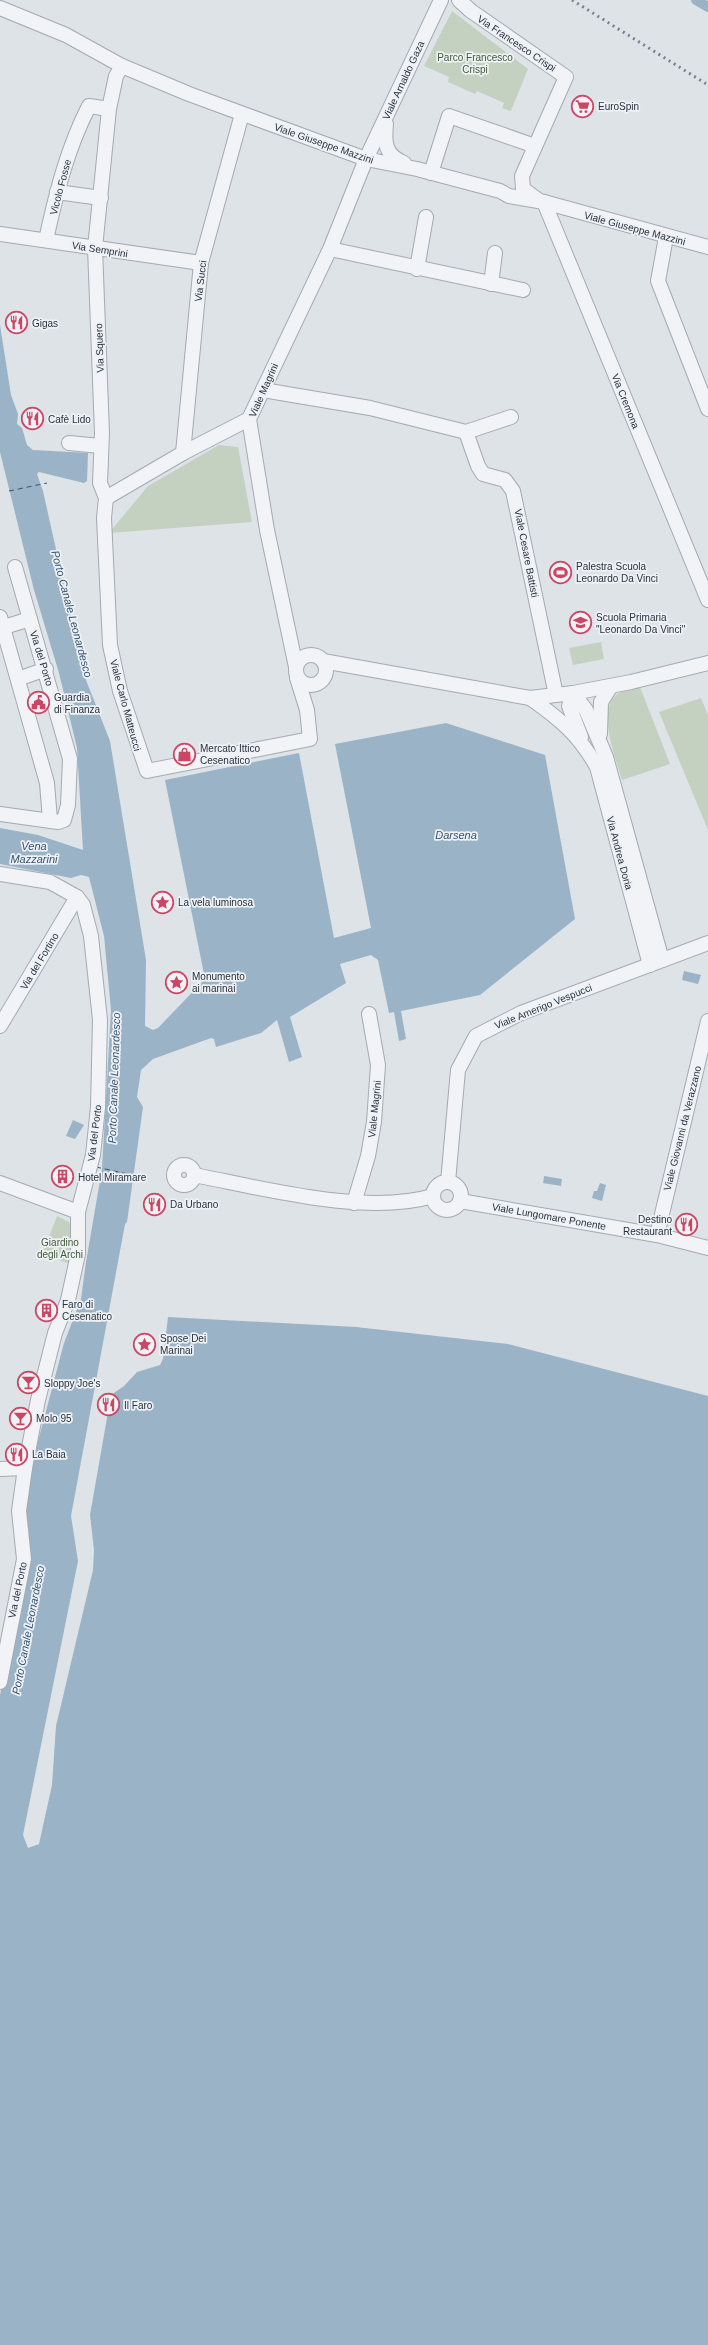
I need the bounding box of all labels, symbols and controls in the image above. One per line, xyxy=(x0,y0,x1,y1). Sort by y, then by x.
street label: Via Francesco Crispi xyxy=(475,13,558,74)
street label: Viale Arnaldo Gaza xyxy=(380,39,427,121)
park label: Parco Francesco Crispi xyxy=(437,52,513,75)
supermarket icon: EuroSpin xyxy=(569,93,595,119)
place label: EuroSpin xyxy=(598,101,639,112)
street label: Viale Giuseppe Mazzini xyxy=(273,121,375,166)
street label: Vicolo Fosse xyxy=(48,158,73,216)
street label: Viale Giuseppe Mazzini xyxy=(583,210,687,247)
street label: Via Semprini xyxy=(71,240,129,259)
street label: Via Succi xyxy=(193,260,208,302)
restaurant icon: Gigas xyxy=(3,310,29,336)
place label: Gigas xyxy=(32,318,58,329)
street label: Via Squero xyxy=(93,323,106,373)
street label: Viale Magrini xyxy=(247,362,280,419)
street label: Via Cremona xyxy=(610,372,642,431)
restaurant icon: Cafè Lido xyxy=(20,406,46,432)
place label: Cafè Lido xyxy=(48,414,91,425)
street label: Viale Cesare Battisti xyxy=(513,508,540,598)
water label: Porto Canale Leonardesco xyxy=(49,549,95,679)
sports icon: Palestra Scuola Leonardo Da Vinci xyxy=(548,559,574,585)
place label: Palestra Scuola Leonardo Da Vinci xyxy=(576,561,658,584)
school or university icon: Scuola Primaria "Leonardo Da Vinci" xyxy=(567,610,593,636)
place label: Scuola Primaria "Leonardo Da Vinci" xyxy=(596,612,686,635)
street label: Via del Porto xyxy=(28,629,55,687)
street label: Viale Carlo Matteucci xyxy=(108,658,143,752)
public building icon: Guardia di Finanza xyxy=(25,690,51,716)
place label: Guardia di Finanza xyxy=(54,692,101,715)
shop icon: Mercato Ittico Cesenatico xyxy=(172,741,198,767)
place label: Mercato Ittico Cesenatico xyxy=(200,743,260,766)
street label: Via Andrea Doria xyxy=(604,815,635,891)
water label: Darsena xyxy=(435,829,477,841)
water label: Vena Mazzarini xyxy=(10,840,58,865)
place icon: La vela luminosa xyxy=(149,889,175,915)
place label: La vela luminosa xyxy=(178,897,253,908)
street label: Via del Fortino xyxy=(18,930,61,992)
place icon: Monumento ai marinai xyxy=(163,969,189,995)
place label: Monumento ai marinai xyxy=(192,971,245,994)
street label: Viale Amerigo Vespucci xyxy=(493,982,594,1031)
water label: Porto Canale Leonardesco xyxy=(106,1012,122,1144)
street label: Viale Giovanni da Verazzano xyxy=(662,1064,703,1192)
street label: Viale Magrini xyxy=(366,1080,383,1138)
street label: Via del Porto xyxy=(86,1104,103,1162)
building icon: Hotel Miramare xyxy=(49,1164,75,1190)
place label: Hotel Miramare xyxy=(78,1172,147,1183)
restaurant icon: Da Urbano xyxy=(142,1191,168,1217)
place label: Da Urbano xyxy=(170,1199,219,1210)
street label: Viale Lungomare Ponente xyxy=(491,1201,607,1232)
restaurant icon: Destino Restaurant xyxy=(674,1212,700,1238)
place label: Destino Restaurant xyxy=(623,1214,672,1237)
park label: Giardino degli Archi xyxy=(37,1237,83,1260)
building icon: Faro di Cesenatico xyxy=(33,1297,59,1323)
place label: Faro di Cesenatico xyxy=(62,1299,112,1322)
place icon: Spose Dei Marinai xyxy=(132,1331,158,1357)
place label: Spose Dei Marinai xyxy=(160,1333,206,1356)
bar icon: Sloppy Joe's xyxy=(15,1370,41,1396)
place label: Sloppy Joe's xyxy=(44,1378,100,1389)
restaurant icon: Il Faro xyxy=(96,1392,122,1418)
place label: Il Faro xyxy=(124,1400,153,1411)
bar icon: Molo 95 xyxy=(7,1405,33,1431)
place label: Molo 95 xyxy=(36,1413,72,1424)
restaurant icon: La Baia xyxy=(3,1441,29,1467)
place label: La Baia xyxy=(32,1449,66,1460)
street label: Via del Porto xyxy=(6,1561,29,1619)
water label: Porto Canale Leonardesco xyxy=(10,1565,46,1695)

